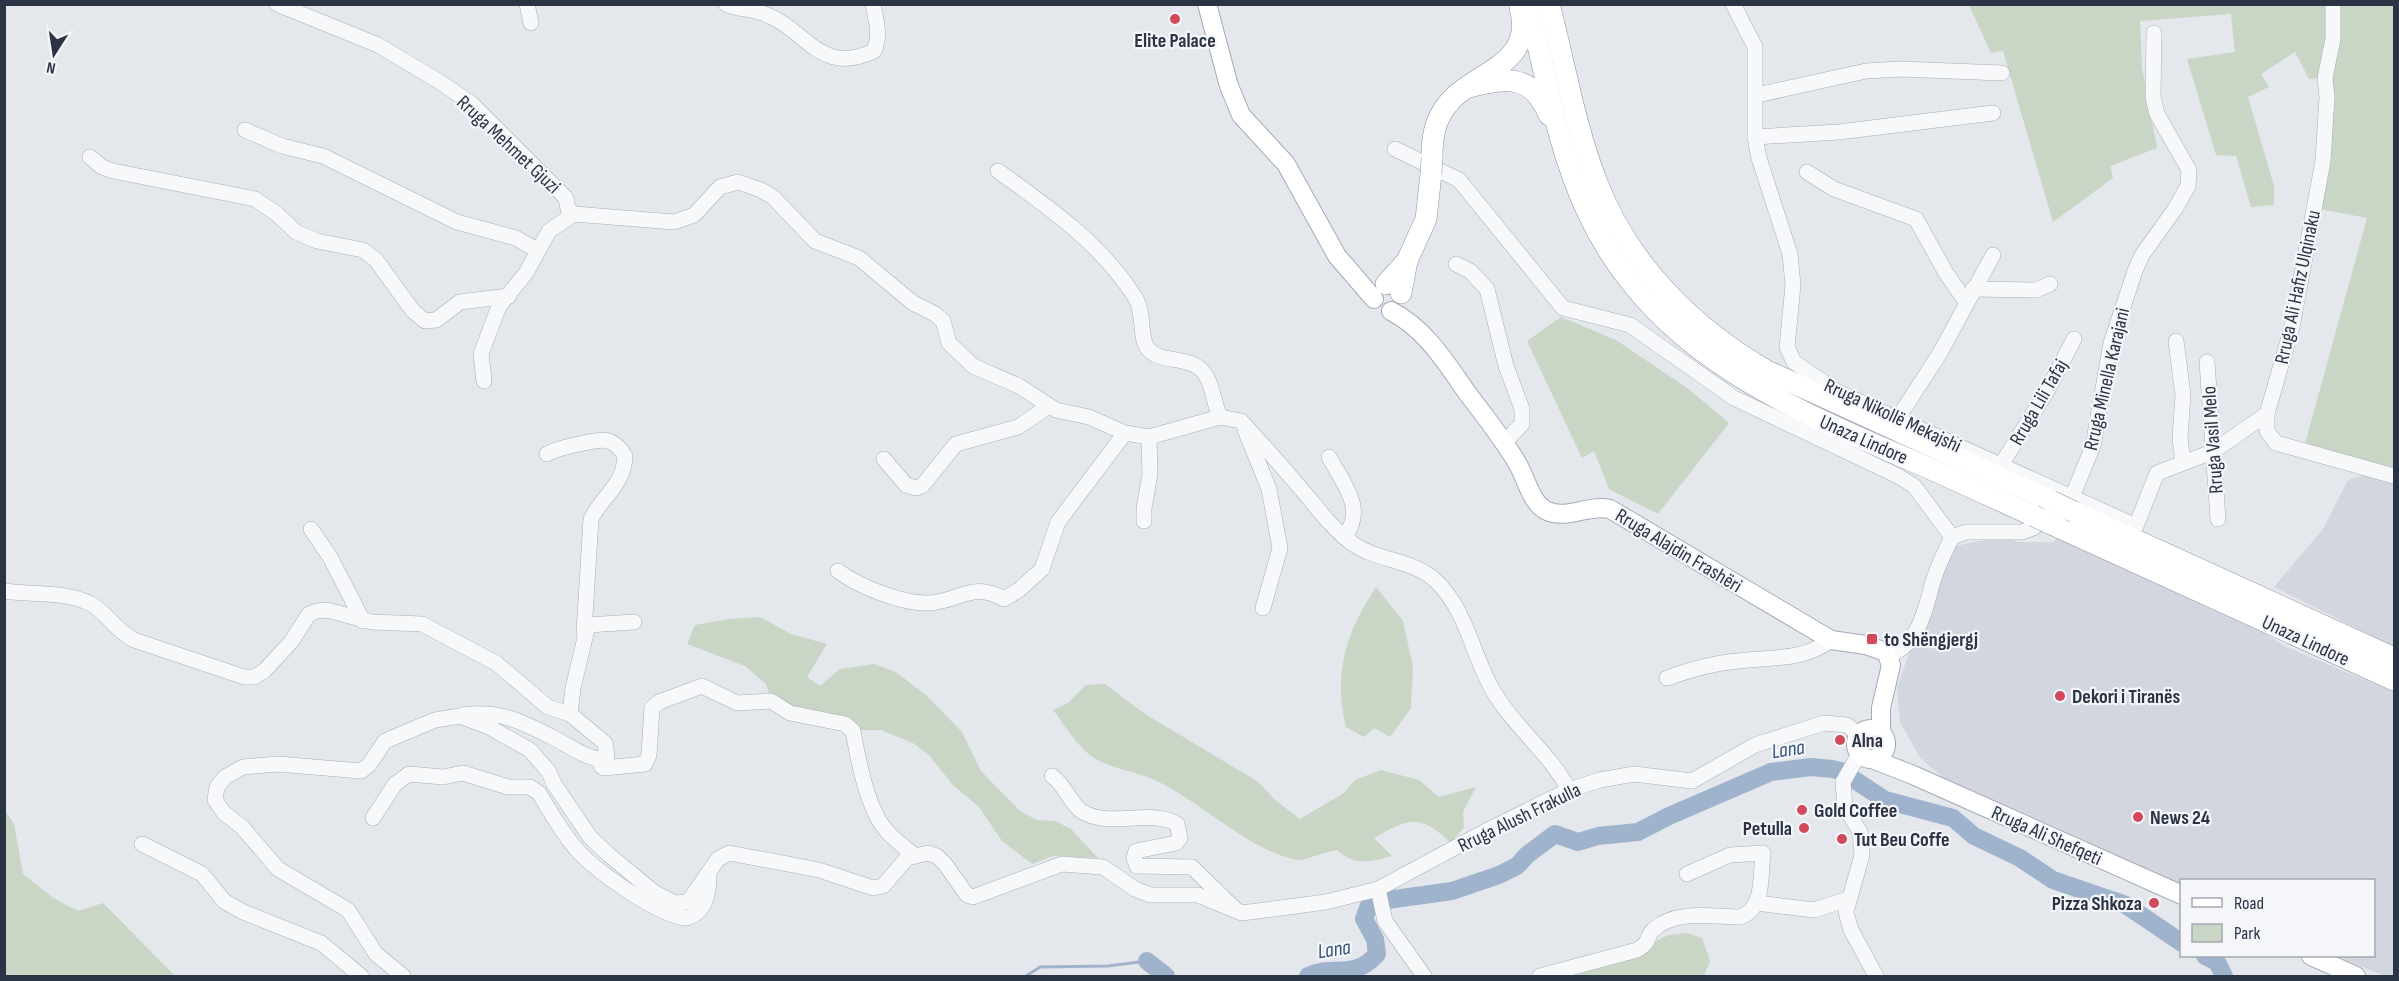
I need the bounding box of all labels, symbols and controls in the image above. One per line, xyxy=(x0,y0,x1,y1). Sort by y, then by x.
marker: Elite Palace xyxy=(1168,12,1182,26)
north arrow xyxy=(24,24,84,84)
place label: Elite Palace xyxy=(1134,29,1216,53)
text: N xyxy=(45,57,57,77)
street label: Rruga Mehmet Gjuzi xyxy=(451,90,565,199)
street label: Rruga Ali Hafiz Ulqinaku xyxy=(2270,208,2326,366)
street label: Rruga Minella Karajani xyxy=(2079,306,2135,453)
street label: Rruga Lili Tafaj xyxy=(2005,355,2073,450)
street label: Rruga Nikollë Mekajshi xyxy=(1820,374,1965,458)
street label: Rruga Vasil Melo xyxy=(2197,385,2229,495)
street label: Unaza Lindore xyxy=(1816,410,1911,470)
street label: Rruga Alajdin Frashëri xyxy=(1611,504,1746,598)
street label: Unaza Lindore xyxy=(2258,610,2353,672)
place label: to Shëngjergj xyxy=(1884,628,1978,652)
marker: to Shëngjergj xyxy=(1865,632,1879,646)
place label: Dekori i Tiranës xyxy=(2072,685,2181,709)
marker: Dekori i Tiranës xyxy=(2053,689,2067,703)
place label: Alna xyxy=(1851,729,1883,753)
marker: Alna xyxy=(1833,733,1847,747)
water label: Lana xyxy=(1770,734,1807,764)
street label: Rruga Alush Frakulla xyxy=(1454,778,1585,858)
place label: Gold Coffee xyxy=(1814,799,1897,823)
street label: Rruga Ali Shefqeti xyxy=(1988,801,2106,871)
marker: Gold Coffee xyxy=(1795,803,1809,817)
place label: News 24 xyxy=(2150,806,2210,830)
marker: News 24 xyxy=(2131,810,2145,824)
place label: Petulla xyxy=(1743,817,1792,841)
marker: Petulla xyxy=(1797,821,1811,835)
place label: Tut Beu Coffe xyxy=(1854,828,1950,852)
marker: Tut Beu Coffe xyxy=(1835,832,1849,846)
legend xyxy=(2180,879,2375,957)
place label: Pizza Shkoza xyxy=(2052,892,2142,916)
text: Road xyxy=(2234,893,2264,914)
marker: Pizza Shkoza xyxy=(2147,896,2161,910)
text: Park xyxy=(2234,923,2260,944)
water label: Lana xyxy=(1316,934,1353,964)

